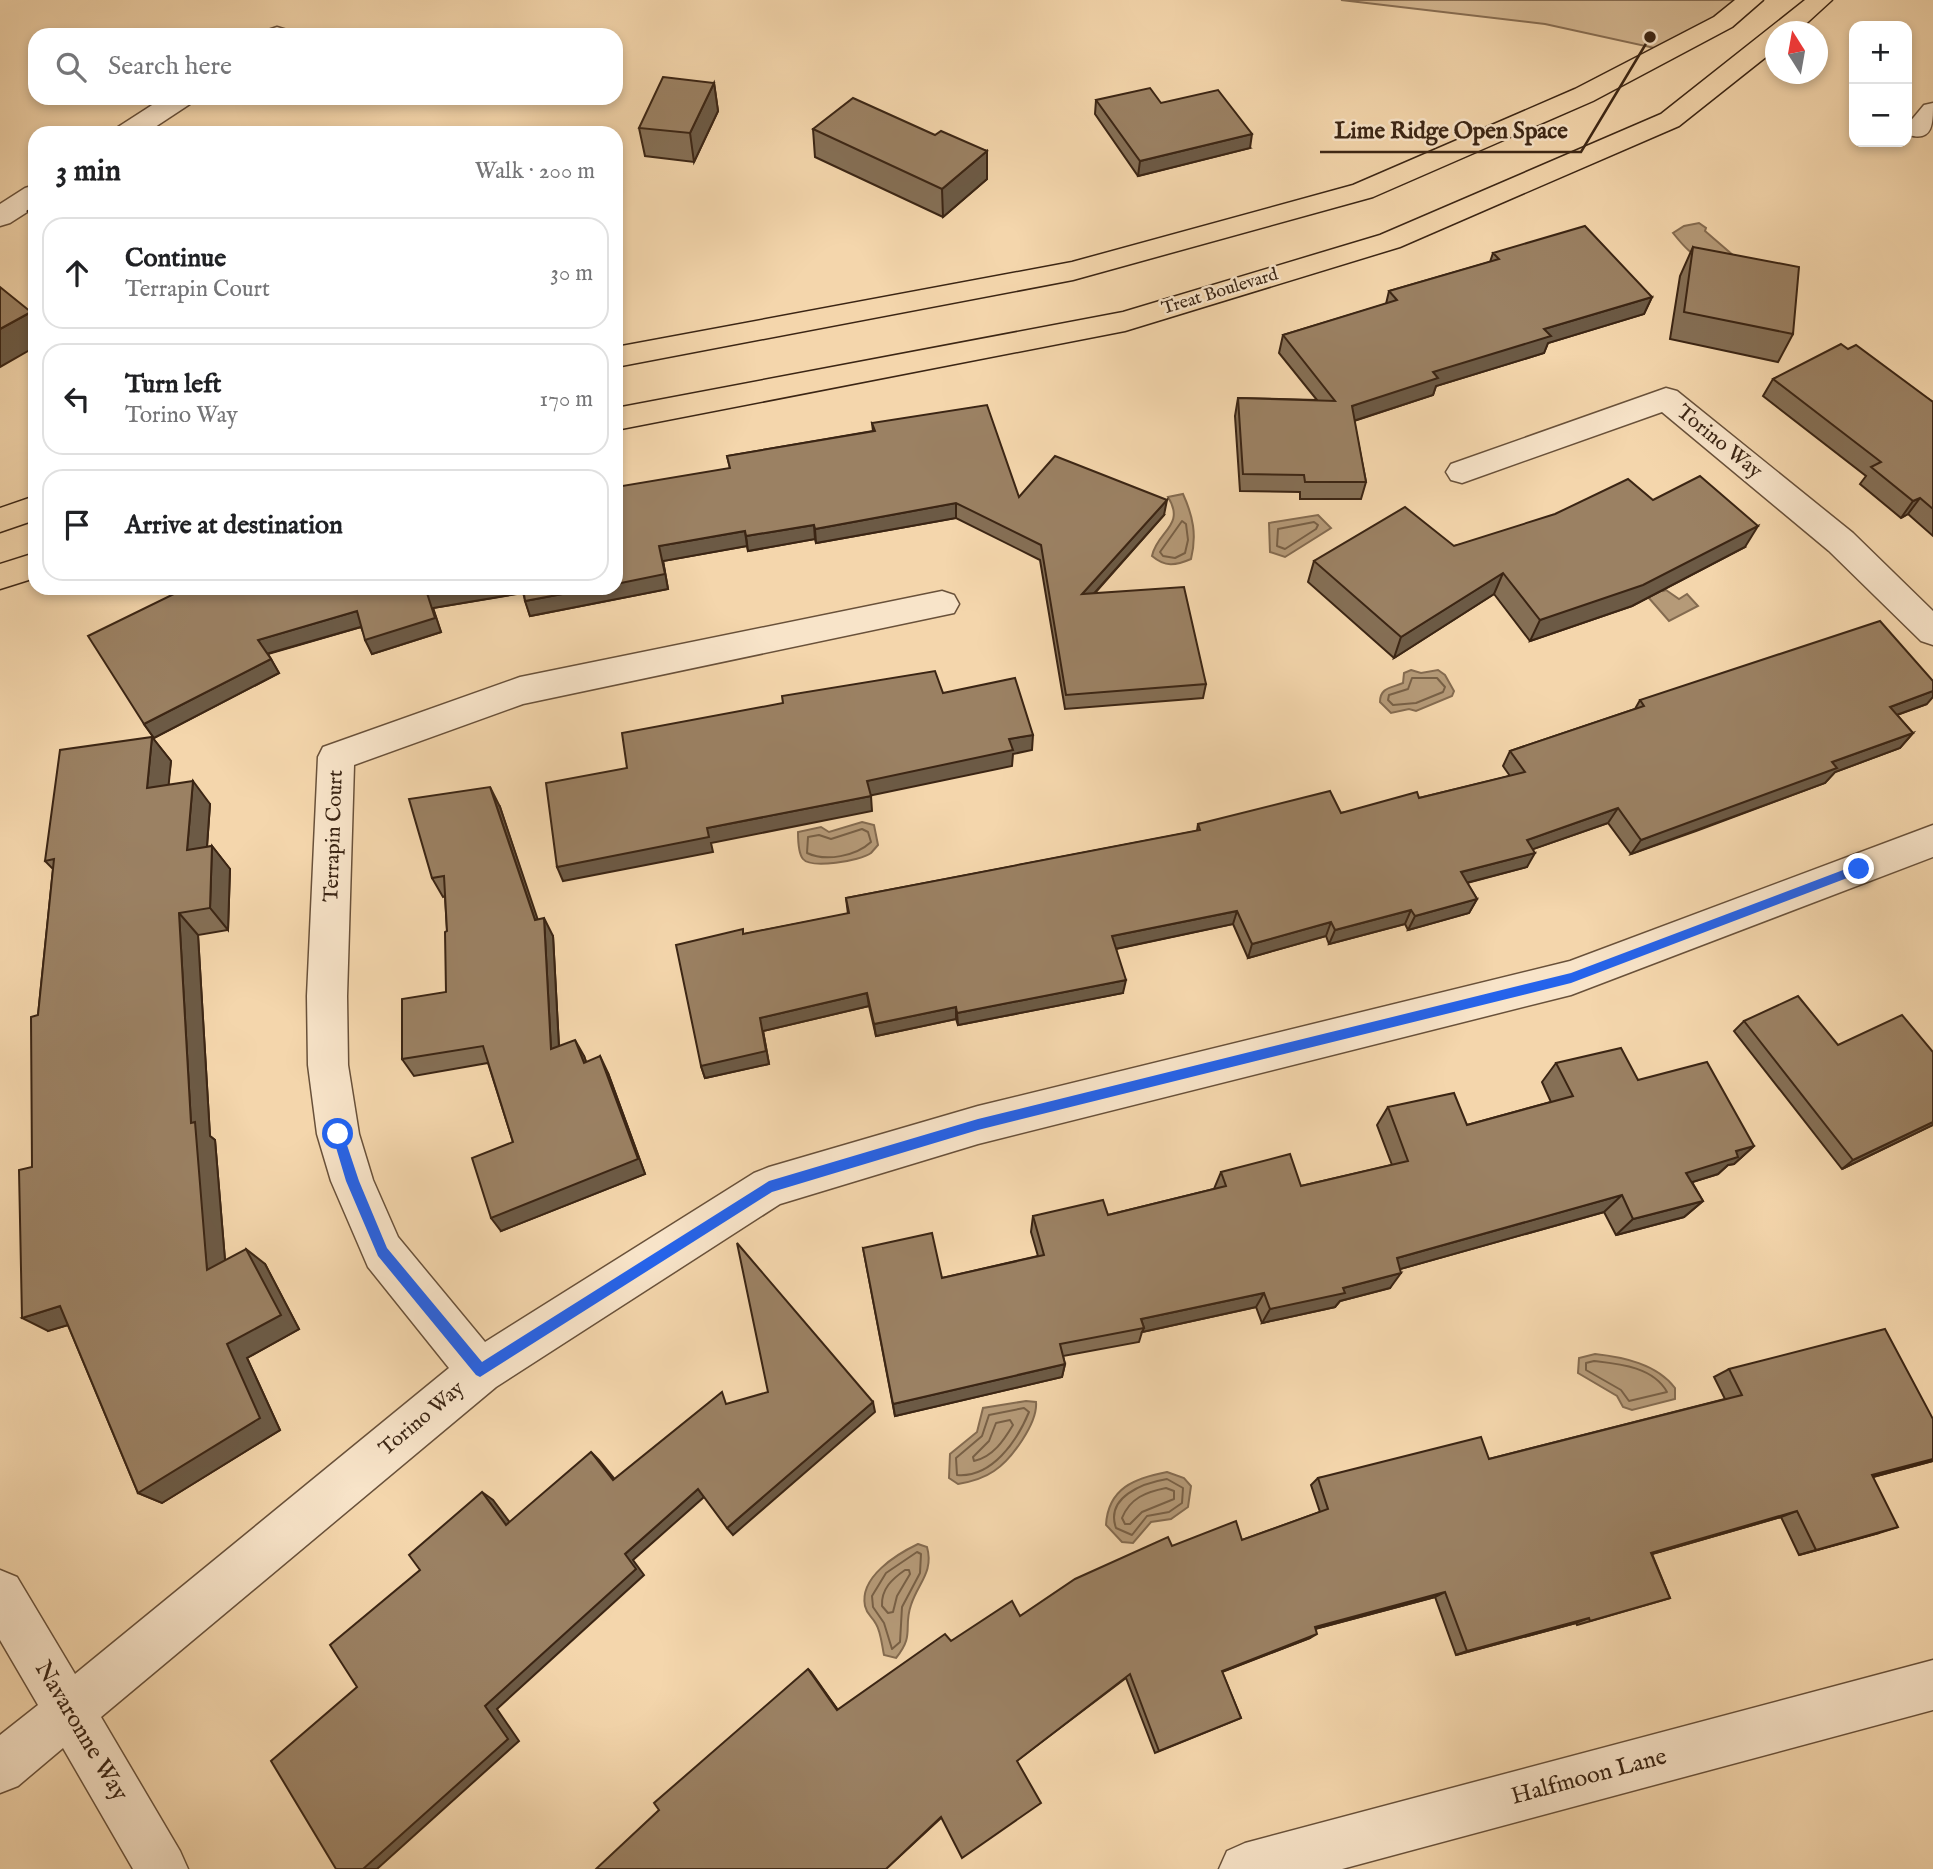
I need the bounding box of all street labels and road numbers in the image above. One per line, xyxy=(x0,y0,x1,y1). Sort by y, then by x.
street label: Treat Boulevard xyxy=(1159,263,1281,321)
street label: Torino Way xyxy=(1670,399,1768,485)
street label: Terrapin Court xyxy=(318,769,350,903)
street label: Torino Way xyxy=(374,1375,471,1462)
street label: Navaronne Way xyxy=(27,1655,135,1807)
street label: Halfmoon Lane xyxy=(1508,1741,1670,1813)

